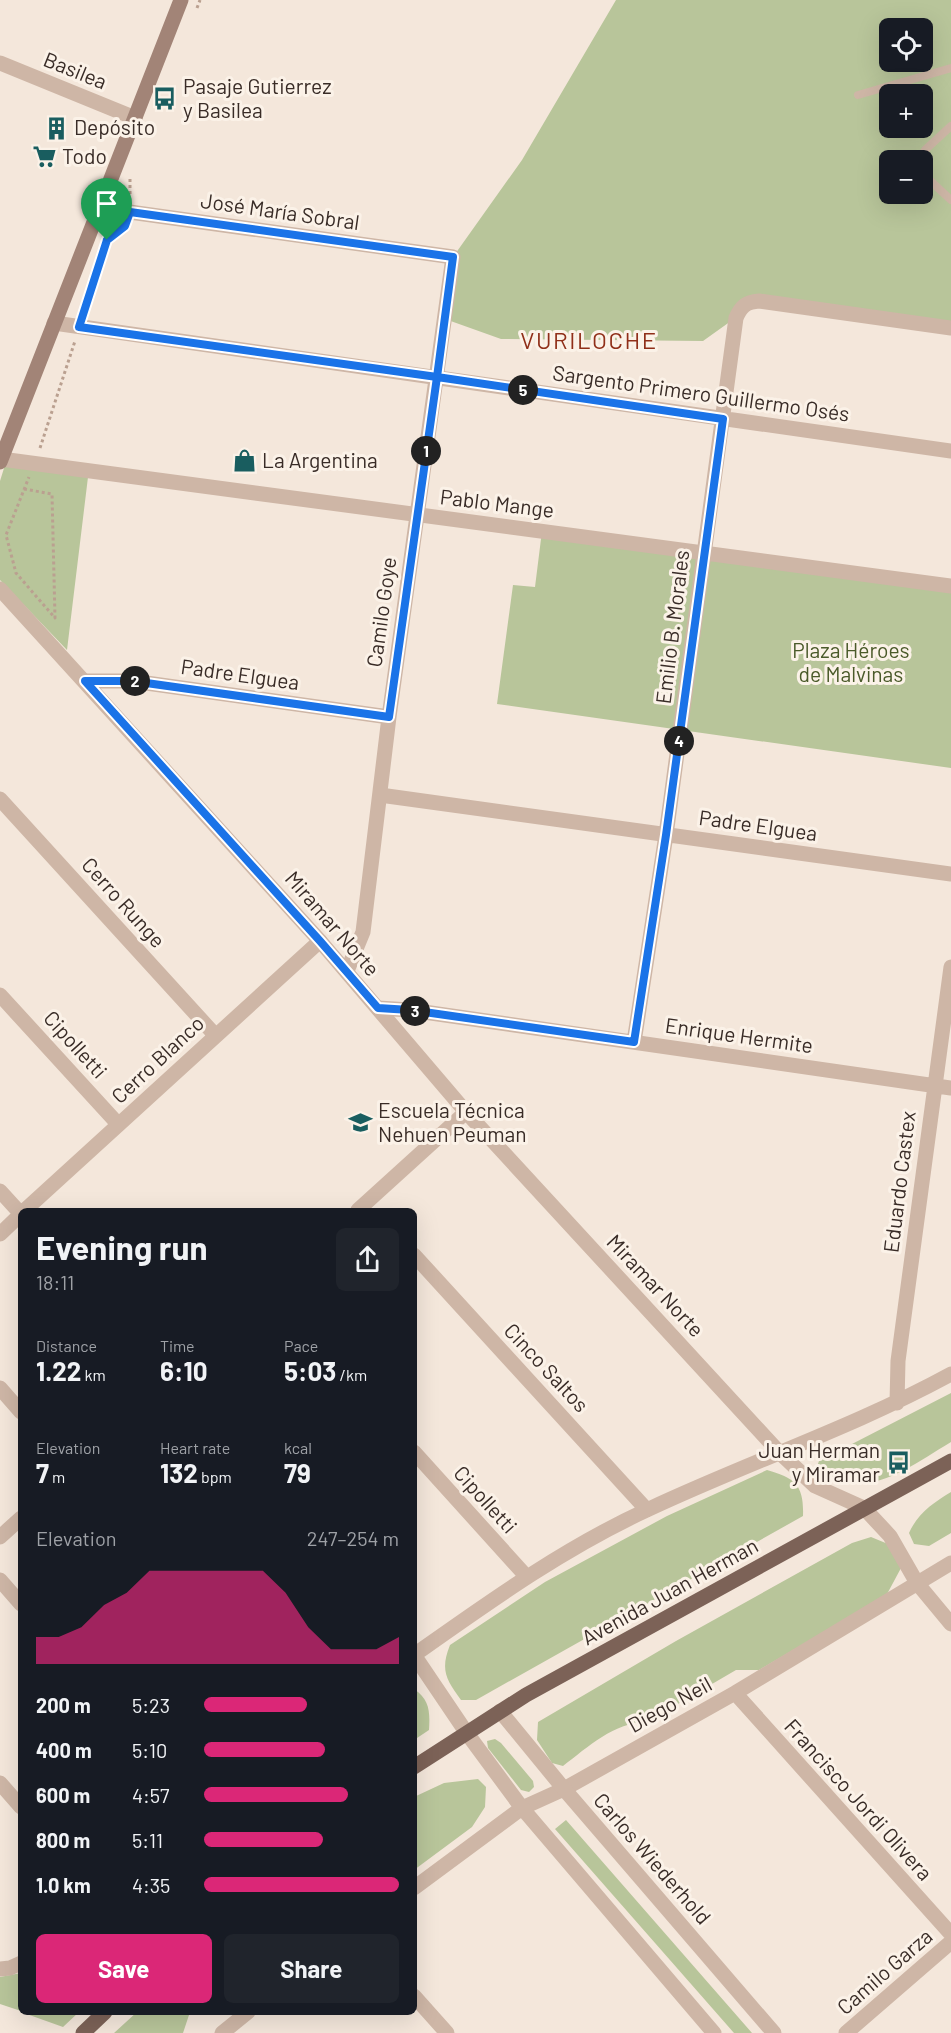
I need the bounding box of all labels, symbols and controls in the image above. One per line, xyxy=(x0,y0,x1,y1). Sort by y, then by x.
map controls xyxy=(879,18,933,204)
button: locate xyxy=(879,18,933,72)
street label: Basilea xyxy=(40,46,111,94)
place label: Pasaje Gutierrez y Basilea xyxy=(183,73,332,122)
button: + xyxy=(879,84,933,138)
bus stop icon: Pasaje Gutierrez y Basilea xyxy=(152,86,178,112)
place label: Depósito xyxy=(74,114,155,139)
building icon: Depósito xyxy=(43,115,69,141)
place label: Todo xyxy=(62,143,107,168)
supermarket icon: Todo xyxy=(31,144,57,170)
button: − xyxy=(879,150,933,204)
pin xyxy=(81,178,132,240)
icon: arrive xyxy=(90,187,123,220)
street label: José María Sobral xyxy=(199,187,361,234)
district label: VURILOCHE xyxy=(520,325,658,354)
street label: Sargento Primero Guillermo Osés xyxy=(551,359,851,426)
pin: 5 xyxy=(508,375,538,405)
text: 5 xyxy=(519,380,527,399)
pin: 1 xyxy=(411,436,441,466)
text: 1 xyxy=(423,441,429,460)
place label: La Argentina xyxy=(262,447,378,472)
shop icon: La Argentina xyxy=(231,448,257,474)
street label: Pablo Mange xyxy=(439,483,556,522)
street label: Emilio B. Morales xyxy=(650,548,693,705)
street label: Camilo Goye xyxy=(360,555,401,668)
park label: Plaza Héroes de Malvinas xyxy=(792,637,910,686)
street label: Padre Elguea xyxy=(179,653,301,694)
pin: 2 xyxy=(120,666,150,696)
text: 2 xyxy=(131,671,139,690)
pin: 4 xyxy=(664,726,694,756)
text: 4 xyxy=(674,731,684,750)
street label: Padre Elguea xyxy=(697,804,819,845)
street label: Cerro Runge xyxy=(77,852,171,952)
street label: Miramar Norte xyxy=(281,865,385,981)
pin: 3 xyxy=(400,996,430,1026)
text: 3 xyxy=(411,1001,419,1020)
street label: Cipolletti xyxy=(39,1005,113,1083)
street label: Cerro Blanco xyxy=(106,1010,208,1108)
street label: Enrique Hermite xyxy=(664,1012,815,1057)
place label: Escuela Técnica Nehuen Peuman xyxy=(378,1097,527,1146)
school or university icon: Escuela Técnica Nehuen Peuman xyxy=(347,1110,373,1136)
street label: Eduardo Castex xyxy=(877,1110,920,1254)
text: Evening run xyxy=(36,1227,208,1267)
button: share xyxy=(336,1228,399,1291)
street label: Miramar Norte xyxy=(602,1229,710,1341)
text: 18:11 xyxy=(36,1270,74,1294)
street label: Cinco Saltos xyxy=(500,1317,595,1417)
text: Distance xyxy=(36,1336,97,1355)
text: Time xyxy=(160,1336,195,1355)
text: Pace xyxy=(284,1336,318,1355)
text: 1.22 xyxy=(36,1355,81,1386)
text: 6:10 xyxy=(160,1355,207,1386)
text: 5:03 xyxy=(284,1355,336,1386)
text: km xyxy=(81,1365,106,1384)
text: /km xyxy=(336,1365,367,1384)
place label: Juan Herman y Miramar xyxy=(758,1437,880,1486)
text: Elevation xyxy=(36,1438,100,1457)
text: Heart rate xyxy=(160,1438,230,1457)
text: kcal xyxy=(284,1438,312,1457)
bus stop icon: Juan Herman y Miramar xyxy=(885,1450,911,1476)
text: 7 xyxy=(36,1457,49,1488)
text: 132 xyxy=(160,1457,198,1488)
text: 79 xyxy=(284,1457,311,1488)
street label: Cipolletti xyxy=(449,1460,523,1538)
text: m xyxy=(49,1467,65,1486)
text: bpm xyxy=(198,1467,232,1486)
text: Elevation xyxy=(36,1526,117,1550)
text: 247–254 m xyxy=(307,1526,399,1550)
street label: Avenida Juan Herman xyxy=(577,1532,762,1650)
street label: Diego Neil xyxy=(623,1670,716,1737)
text: 200 m xyxy=(36,1693,91,1717)
text: 5:23 xyxy=(132,1693,170,1717)
street label: Francisco Jordi Olivera xyxy=(780,1713,938,1885)
text: 400 m xyxy=(36,1738,92,1762)
text: 5:10 xyxy=(132,1738,167,1762)
text: 600 m xyxy=(36,1783,90,1807)
text: 4:57 xyxy=(132,1783,170,1807)
street label: Carlos Wiederhold xyxy=(589,1787,717,1929)
text: 800 m xyxy=(36,1828,90,1852)
text: 5:11 xyxy=(132,1828,163,1852)
text: 1.0 km xyxy=(36,1873,91,1897)
text: 4:35 xyxy=(132,1873,170,1897)
street label: Camilo Garza xyxy=(831,1923,937,2019)
button: Save xyxy=(36,1934,212,2003)
button: Share xyxy=(224,1934,399,2003)

